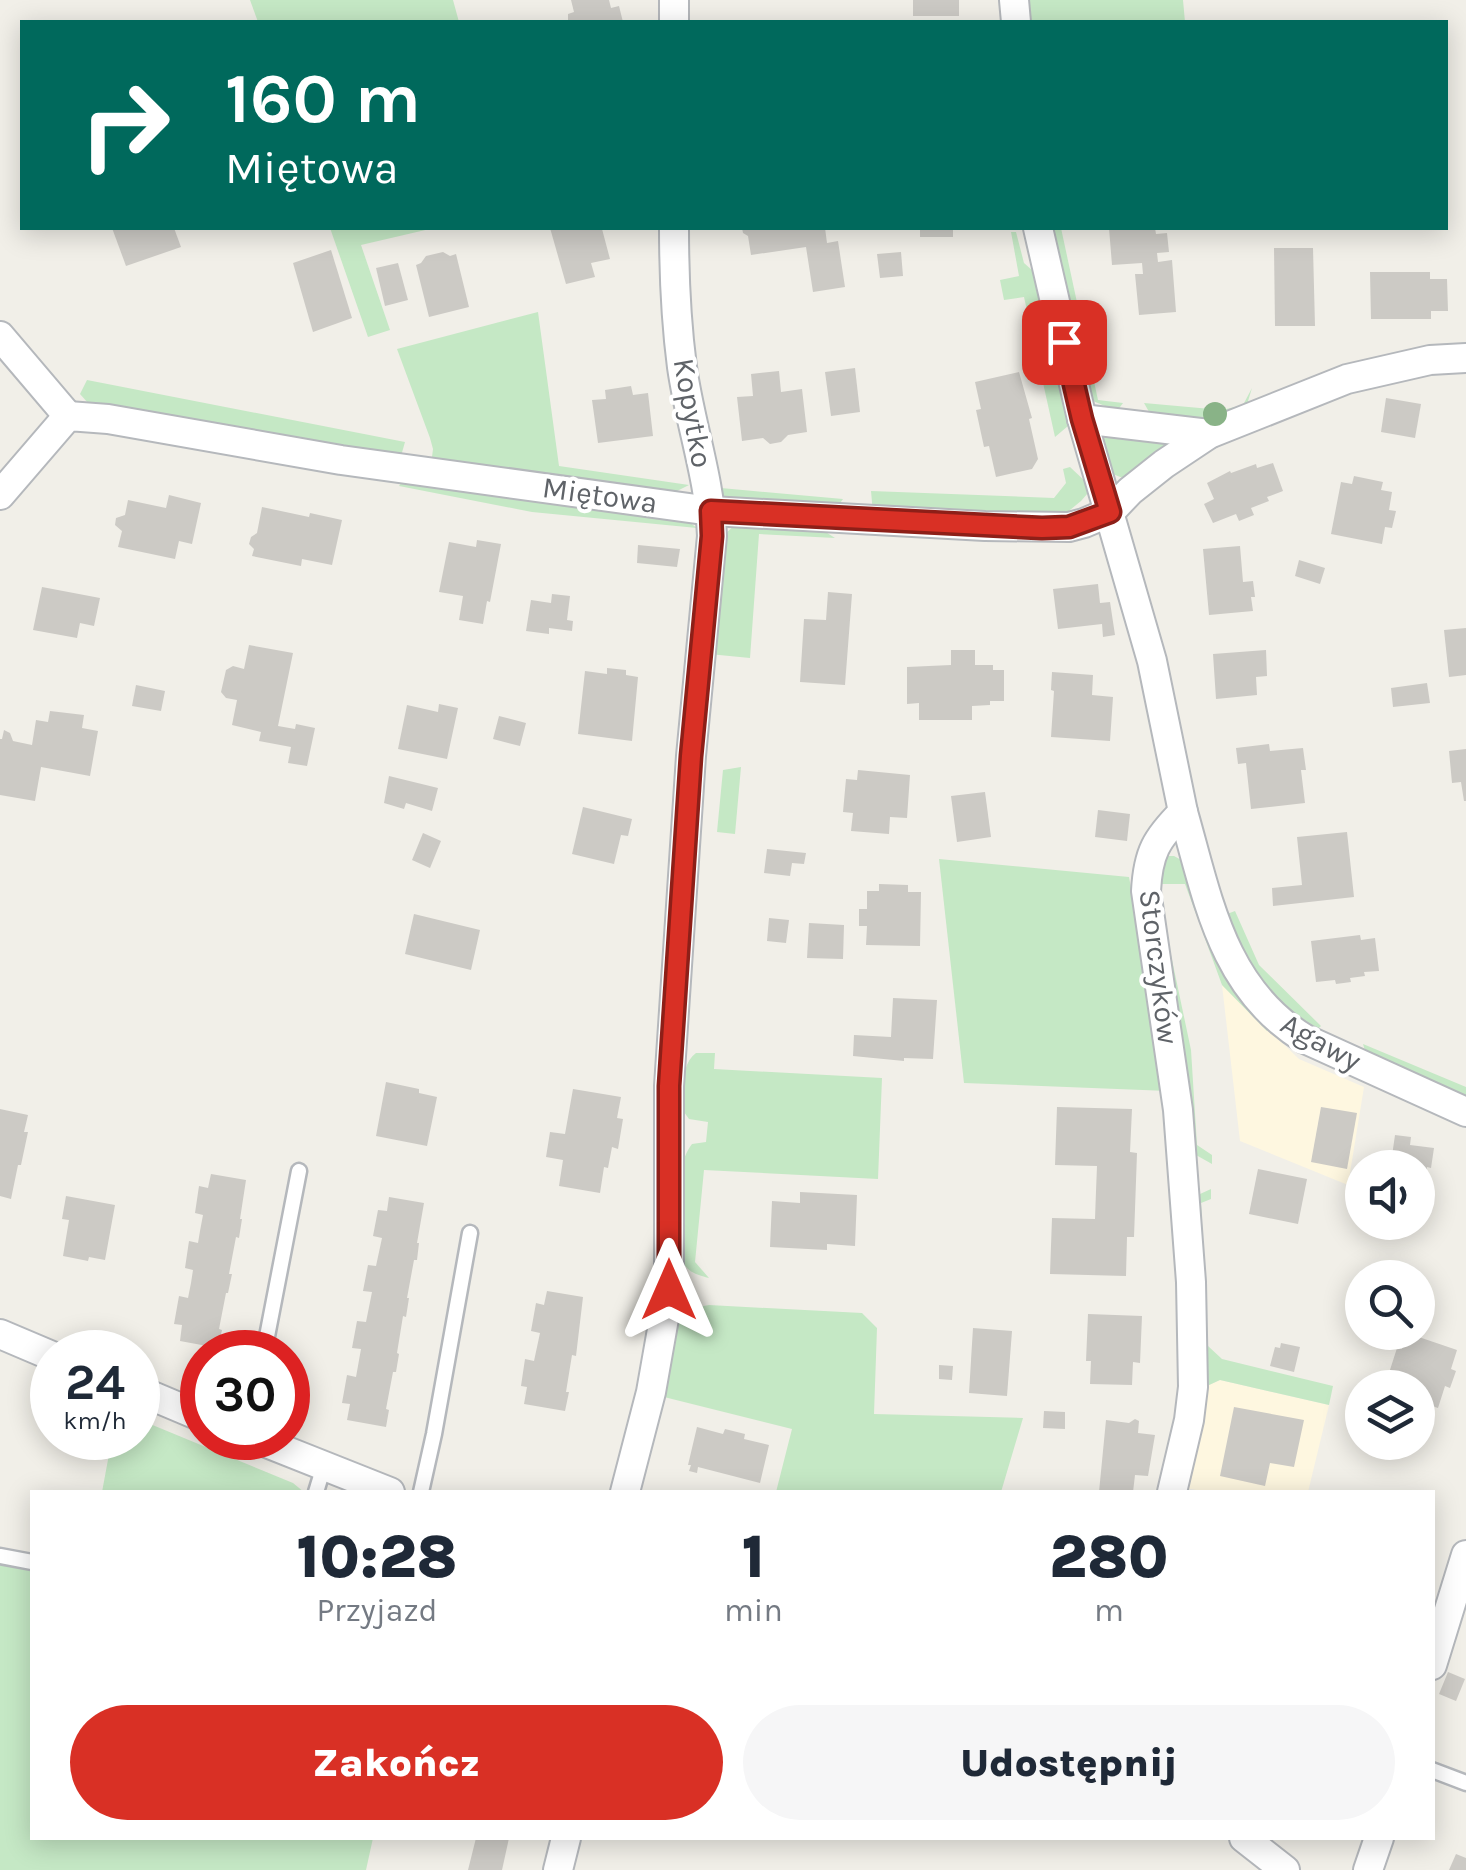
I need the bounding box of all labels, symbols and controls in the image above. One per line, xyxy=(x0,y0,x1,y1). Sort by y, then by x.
text: 160 m xyxy=(225,58,421,140)
icon: right xyxy=(60,60,190,190)
text: Miętowa xyxy=(225,142,399,194)
pin xyxy=(1022,300,1107,385)
icon: arrive xyxy=(1037,315,1092,370)
street label: Kopytko xyxy=(666,355,720,471)
street label: Miętowa xyxy=(540,469,660,521)
street label: Storczyków xyxy=(1132,888,1186,1047)
street label: Agawy xyxy=(1274,1005,1368,1079)
map controls xyxy=(1345,1150,1435,1460)
button: sound xyxy=(1345,1150,1435,1240)
position arrow xyxy=(617,1238,721,1342)
button: search xyxy=(1345,1260,1435,1350)
speed limit sign: 30 xyxy=(180,1330,310,1460)
text: 24 xyxy=(65,1353,125,1412)
button: layers xyxy=(1345,1370,1435,1460)
text: km/h xyxy=(63,1406,127,1435)
text: 10:28 xyxy=(297,1522,457,1592)
text: 1 xyxy=(742,1522,765,1592)
text: 280 xyxy=(1049,1522,1168,1592)
text: Przyjazd xyxy=(316,1592,438,1629)
text: min xyxy=(724,1592,783,1629)
text: m xyxy=(1094,1592,1124,1629)
button: Zakończ xyxy=(70,1705,723,1820)
button: Udostępnij xyxy=(743,1705,1395,1820)

